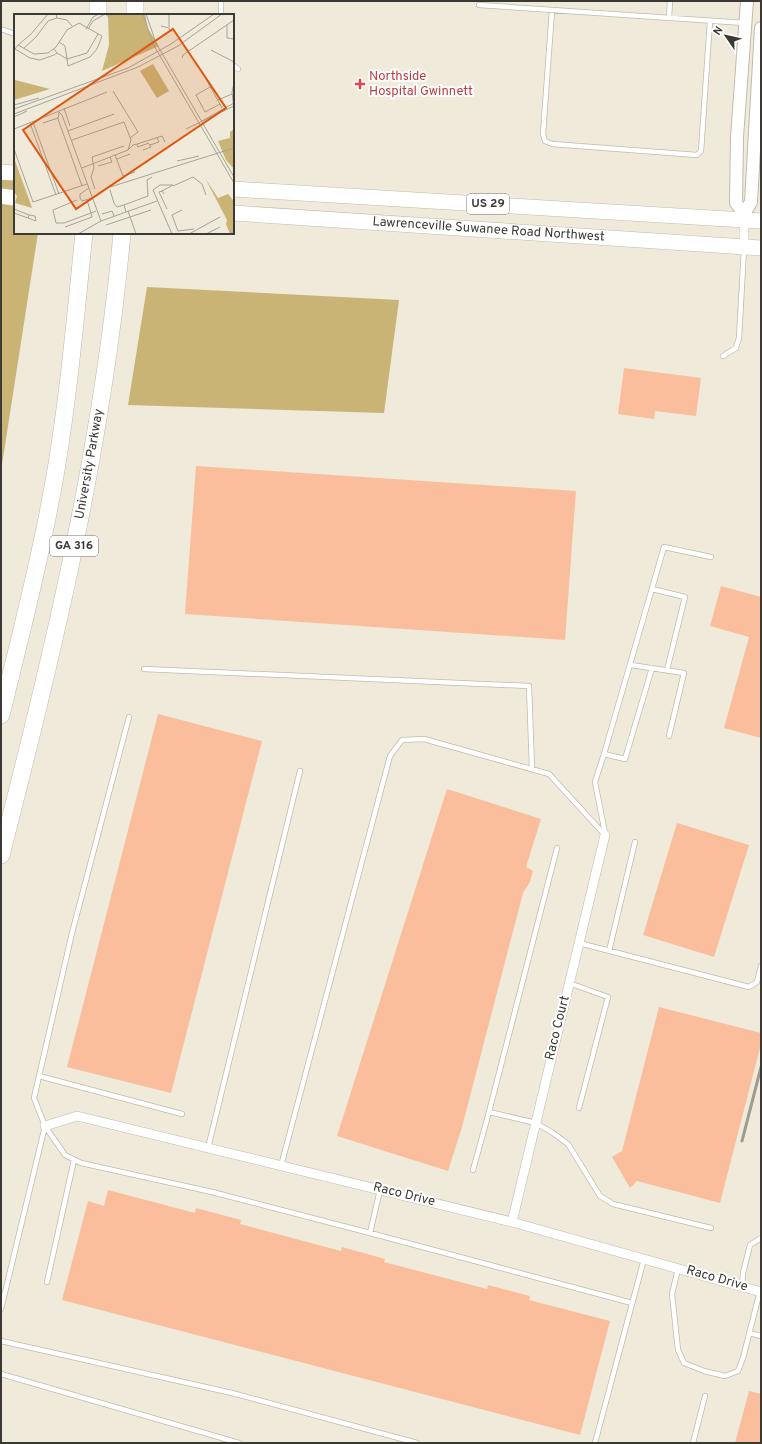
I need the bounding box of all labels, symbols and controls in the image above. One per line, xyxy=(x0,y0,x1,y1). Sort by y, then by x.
inset map xyxy=(14,14,234,234)
north arrow xyxy=(706,16,746,56)
text: N xyxy=(711,24,727,38)
place label: Northside Hospital Gwinnett xyxy=(369,69,473,100)
marker: Northside Hospital Gwinnett xyxy=(354,78,366,90)
road number: US 29 xyxy=(467,194,509,214)
street label: Lawrenceville Suwanee Road Northwest xyxy=(372,214,605,246)
street label: University Parkway xyxy=(72,408,107,521)
road number: GA 316 xyxy=(50,536,98,556)
street label: Raco Court xyxy=(542,994,574,1062)
street label: Raco Drive xyxy=(371,1180,437,1210)
street label: Raco Drive xyxy=(684,1263,750,1295)

